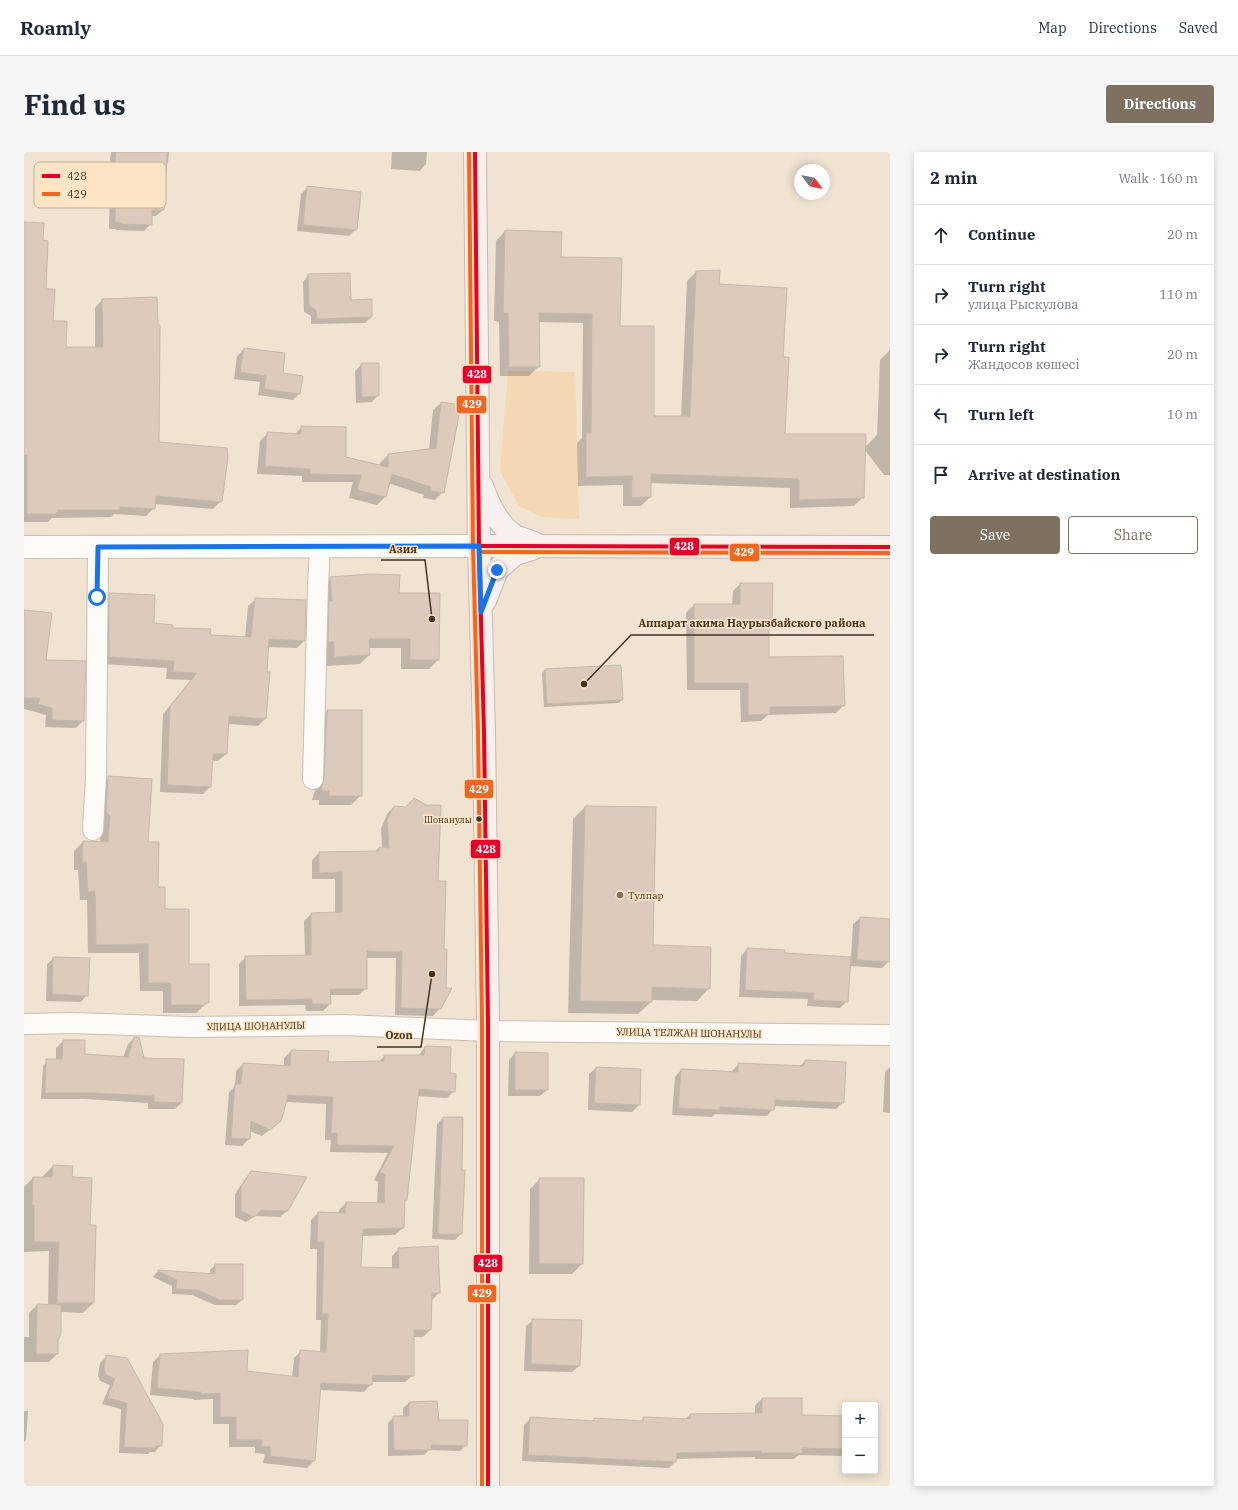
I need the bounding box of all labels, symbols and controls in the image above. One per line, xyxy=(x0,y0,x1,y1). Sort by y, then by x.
text: Roamly xyxy=(20,16,91,40)
text: Map xyxy=(1038,19,1067,37)
text: Directions xyxy=(1089,19,1157,37)
text: Saved xyxy=(1179,19,1218,37)
button: Directions xyxy=(1106,85,1214,123)
text: Find us xyxy=(24,86,126,123)
legend xyxy=(34,162,166,208)
north arrow xyxy=(794,164,830,200)
text: 2 min xyxy=(930,167,978,189)
text: 428 xyxy=(67,169,87,183)
text: Walk · 160 m xyxy=(1119,170,1198,187)
text: 429 xyxy=(67,187,87,201)
icon: ahead xyxy=(930,224,952,246)
text: Continue xyxy=(968,225,1035,244)
text: 20 m xyxy=(1167,226,1198,243)
text: Turn right xyxy=(968,277,1046,296)
icon: right xyxy=(930,284,952,306)
text: 110 m xyxy=(1159,286,1198,303)
text: улица Рыскулова xyxy=(968,296,1078,313)
text: Turn right xyxy=(968,337,1046,356)
icon: right xyxy=(930,344,952,366)
text: 20 m xyxy=(1167,346,1198,363)
text: Жандосов көшесі xyxy=(968,356,1080,373)
line badge: 428 xyxy=(462,365,492,384)
text: 428 xyxy=(467,367,487,381)
line badge: 429 xyxy=(456,395,487,414)
text: 429 xyxy=(462,397,482,411)
icon: left xyxy=(930,404,952,426)
text: Turn left xyxy=(968,405,1034,424)
text: 10 m xyxy=(1167,406,1198,423)
icon: arrive xyxy=(930,464,952,486)
text: Arrive at destination xyxy=(968,465,1120,484)
button: Save xyxy=(930,516,1060,554)
button: Share xyxy=(1068,516,1198,554)
callout: Азия xyxy=(381,537,425,560)
line badge: 428 xyxy=(669,537,700,556)
text: 428 xyxy=(674,539,694,553)
text: Азия xyxy=(389,542,417,556)
line badge: 429 xyxy=(729,543,760,562)
text: 429 xyxy=(734,545,754,559)
route end xyxy=(488,561,506,579)
route start xyxy=(88,588,106,606)
callout: Аппарат акима Наурызбайского района xyxy=(631,612,874,635)
text: Аппарат акима Наурызбайского района xyxy=(638,616,866,630)
line badge: 429 xyxy=(464,779,494,799)
text: 429 xyxy=(469,782,489,796)
place label: Шонанулы xyxy=(424,814,472,825)
marker: Шонанулы xyxy=(474,814,484,824)
line badge: 428 xyxy=(470,839,501,859)
text: 428 xyxy=(476,842,496,856)
place label: Тулпар xyxy=(628,889,664,902)
marker: Тулпар xyxy=(615,890,625,900)
street label: УЛИЦА ШОНАНУЛЫ xyxy=(206,1019,306,1033)
callout: Ozon xyxy=(377,1024,421,1047)
street label: УЛИЦА ТЕЛЖАН ШОНАНУЛЫ xyxy=(616,1025,762,1041)
text: Ozon xyxy=(385,1028,413,1042)
line badge: 428 xyxy=(473,1254,503,1273)
text: 428 xyxy=(478,1256,498,1270)
line badge: 429 xyxy=(467,1284,497,1303)
text: 429 xyxy=(472,1286,492,1300)
map controls xyxy=(842,1402,878,1474)
button: + xyxy=(842,1402,878,1438)
button: − xyxy=(842,1438,878,1474)

